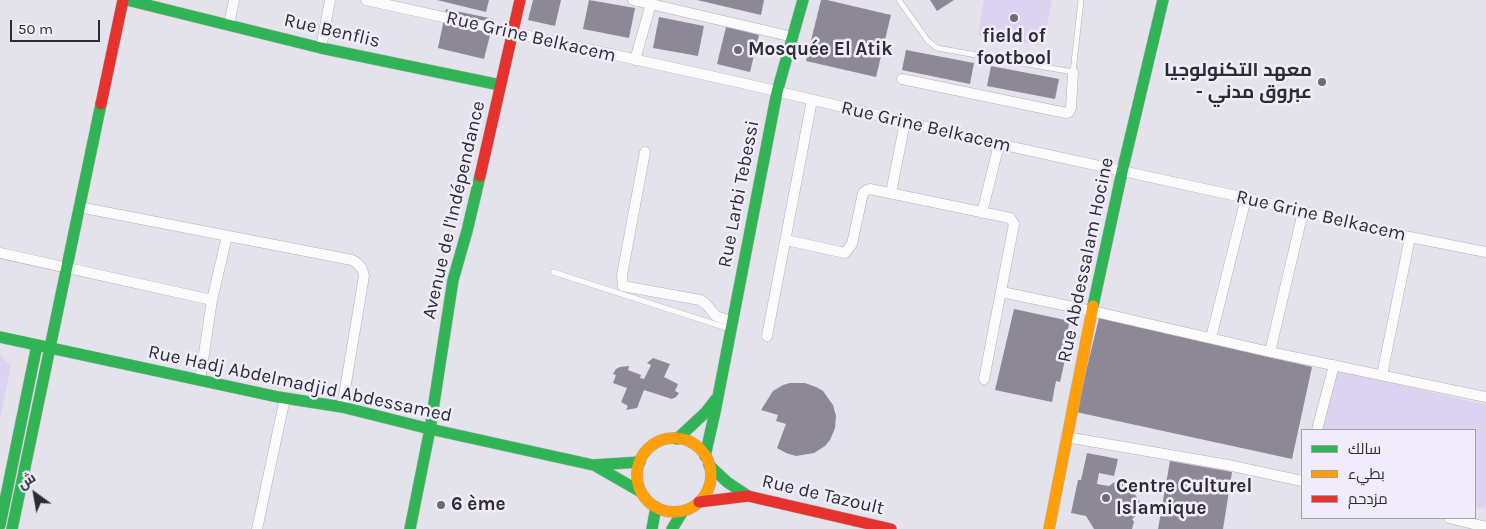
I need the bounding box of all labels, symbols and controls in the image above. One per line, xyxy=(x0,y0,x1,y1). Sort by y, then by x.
street label: Rue Grine Belkacem xyxy=(444,6,618,68)
street label: Rue Benflis xyxy=(282,9,382,53)
scale bar xyxy=(12,10,102,42)
marker: field of footbool xyxy=(1008,12,1020,24)
text: 50 m xyxy=(18,20,53,38)
place label: field of footbool xyxy=(977,26,1051,70)
place label: Mosquée El Atik xyxy=(748,39,892,61)
marker: Mosquée El Atik xyxy=(732,44,744,56)
place label: معهد التكنولوجيا - عبروق مدني xyxy=(1164,60,1312,104)
marker: معهد التكنولوجيا - عبروق مدني xyxy=(1316,76,1328,88)
street label: Rue Grine Belkacem xyxy=(839,96,1013,158)
street label: Avenue de l'Indépendance xyxy=(418,99,490,321)
street label: Rue Larbi Tebessi xyxy=(714,118,764,270)
street label: Rue Abdessalam Hocine xyxy=(1053,155,1119,365)
street label: Rue Grine Belkacem xyxy=(1234,185,1408,247)
street label: Rue Hadj Abdelmadjid Abdessamed xyxy=(146,341,454,427)
legend xyxy=(1301,429,1476,519)
text: سالك xyxy=(1348,440,1381,458)
text: بطيء xyxy=(1348,465,1385,483)
north arrow xyxy=(10,469,60,519)
text: ش xyxy=(15,469,39,493)
street label: Rue de Tazoult xyxy=(760,470,886,520)
place label: Centre Culturel Islamique xyxy=(1116,476,1252,520)
text: مزدحم xyxy=(1348,490,1388,508)
marker: Centre Culturel Islamique xyxy=(1100,492,1112,504)
place label: 6 ème xyxy=(451,494,506,516)
marker: 6 ème xyxy=(435,499,447,511)

